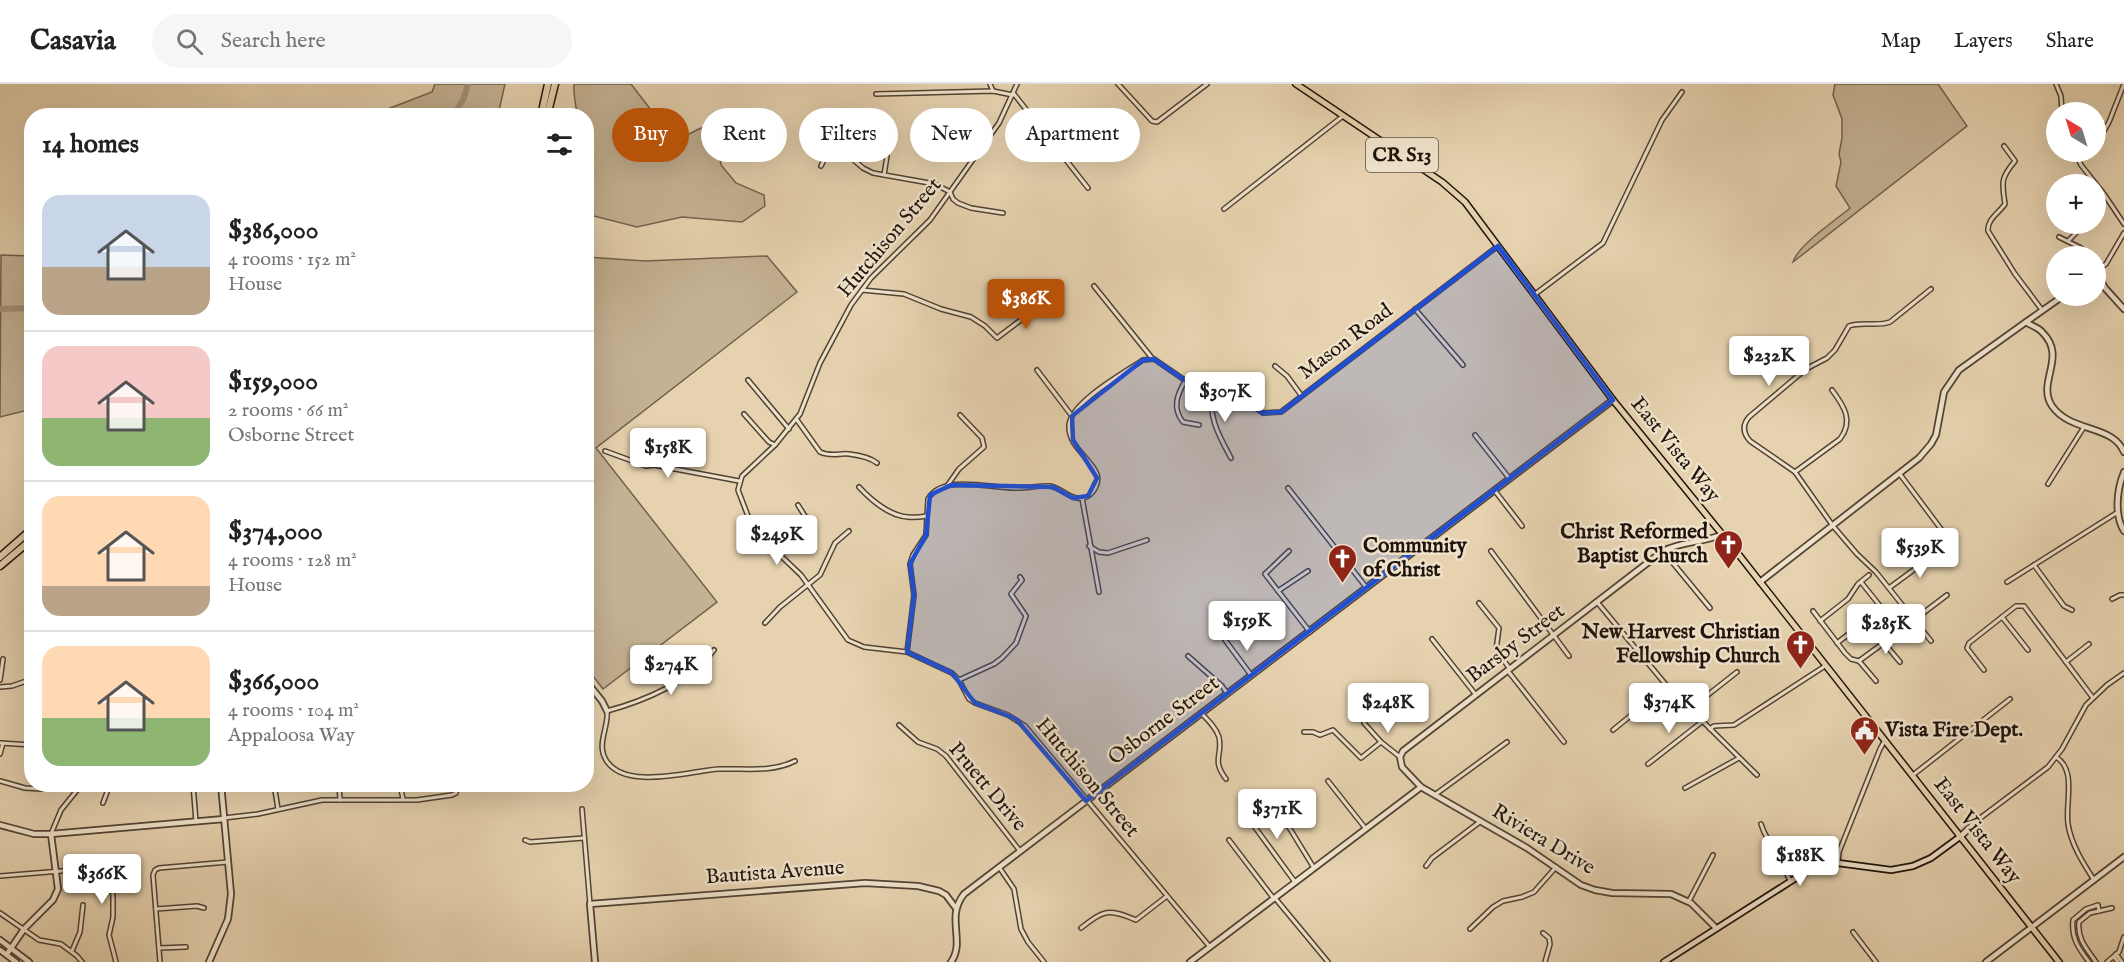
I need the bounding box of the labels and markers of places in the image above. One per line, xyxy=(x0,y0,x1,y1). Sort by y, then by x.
pin: $386K xyxy=(984,279,1068,330)
pin: $232K xyxy=(1727,336,1811,387)
pin: $307K xyxy=(1183,372,1267,423)
pin: $158K xyxy=(626,428,710,479)
pin: $249K xyxy=(735,515,819,566)
place label: Christ Reformed Baptist Church xyxy=(1560,519,1709,570)
church icon: Christ Reformed Baptist Church xyxy=(1713,528,1745,570)
pin: $539K xyxy=(1878,528,1962,579)
place label: Community of Christ xyxy=(1363,533,1467,584)
church icon: Community of Christ xyxy=(1326,542,1358,584)
pin: $159K xyxy=(1205,601,1289,652)
pin: $285K xyxy=(1844,604,1928,655)
place label: New Harvest Christian Fellowship Church xyxy=(1581,619,1781,670)
church icon: New Harvest Christian Fellowship Church xyxy=(1785,628,1817,670)
pin: $274K xyxy=(629,645,713,696)
pin: $248K xyxy=(1346,683,1430,734)
pin: $374K xyxy=(1627,683,1711,734)
public building icon: Vista Fire Dept. xyxy=(1848,714,1880,756)
place label: Vista Fire Dept. xyxy=(1884,717,2023,744)
pin: $371K xyxy=(1235,789,1319,840)
pin: $188K xyxy=(1758,836,1842,887)
pin: $366K xyxy=(60,854,144,905)

